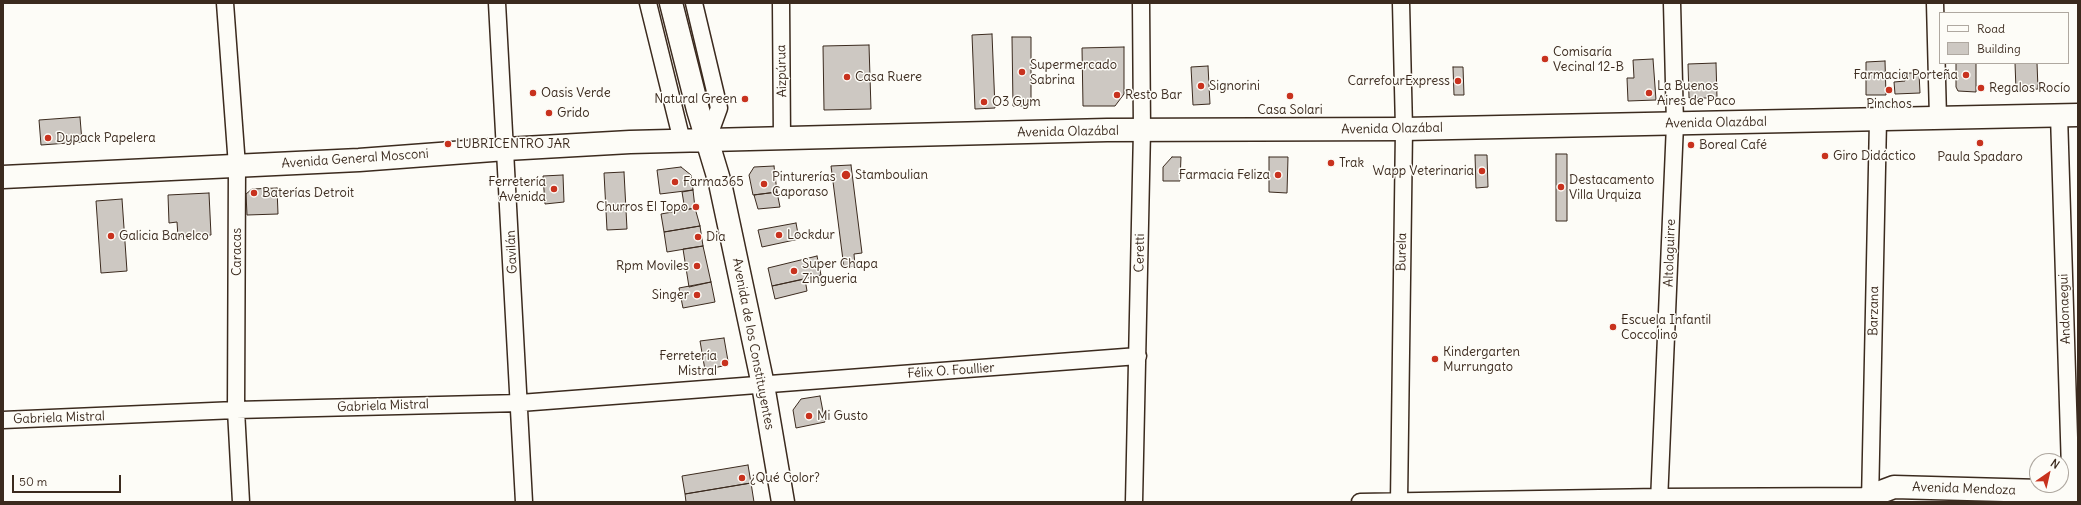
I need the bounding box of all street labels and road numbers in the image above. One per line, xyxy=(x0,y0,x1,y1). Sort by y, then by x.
street label: Aizpúrua xyxy=(774,44,790,98)
street label: Avenida Olazábal xyxy=(1665,114,1767,132)
street label: Avenida Olazábal xyxy=(1341,120,1443,138)
street label: Avenida Olazábal xyxy=(1017,123,1119,141)
street label: Avenida General Mosconi xyxy=(281,146,429,172)
street label: Altolaguirre xyxy=(1661,219,1679,287)
street label: Caracas xyxy=(229,228,245,276)
street label: Gavilán xyxy=(503,230,521,274)
street label: Ceretti xyxy=(1132,233,1148,273)
street label: Burela xyxy=(1394,233,1410,271)
street label: Avenida de los Constituyentes xyxy=(729,257,777,431)
street label: Andonaegui xyxy=(2056,274,2074,344)
street label: Barzana xyxy=(1866,286,1882,336)
street label: Félix O. Foullier xyxy=(907,360,995,382)
street label: Gabriela Mistral xyxy=(337,397,429,415)
street label: Gabriela Mistral xyxy=(13,409,105,427)
street label: Avenida Mendoza xyxy=(1912,479,2016,499)

